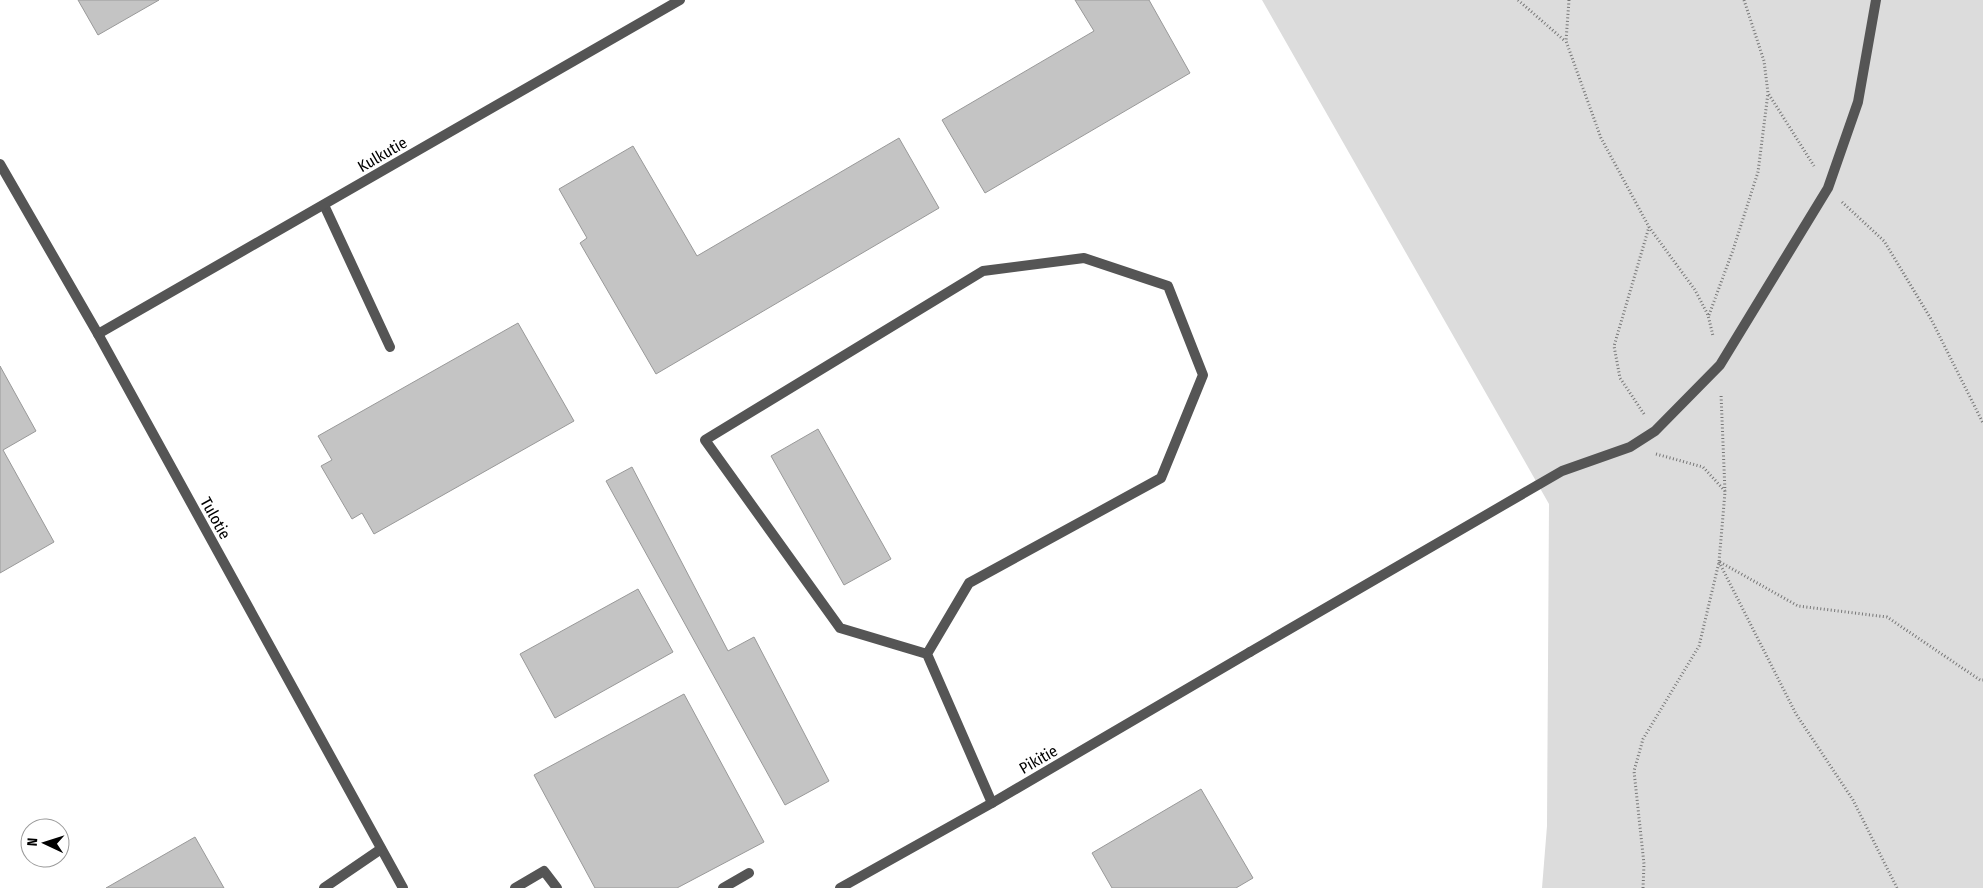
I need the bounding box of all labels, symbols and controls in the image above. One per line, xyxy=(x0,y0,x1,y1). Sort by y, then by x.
street label: Kulkutie xyxy=(354,133,410,176)
street label: Tulotie xyxy=(196,494,235,543)
street label: Pikitie xyxy=(1016,741,1061,778)
north arrow xyxy=(20,818,70,868)
text: N xyxy=(24,837,41,847)

